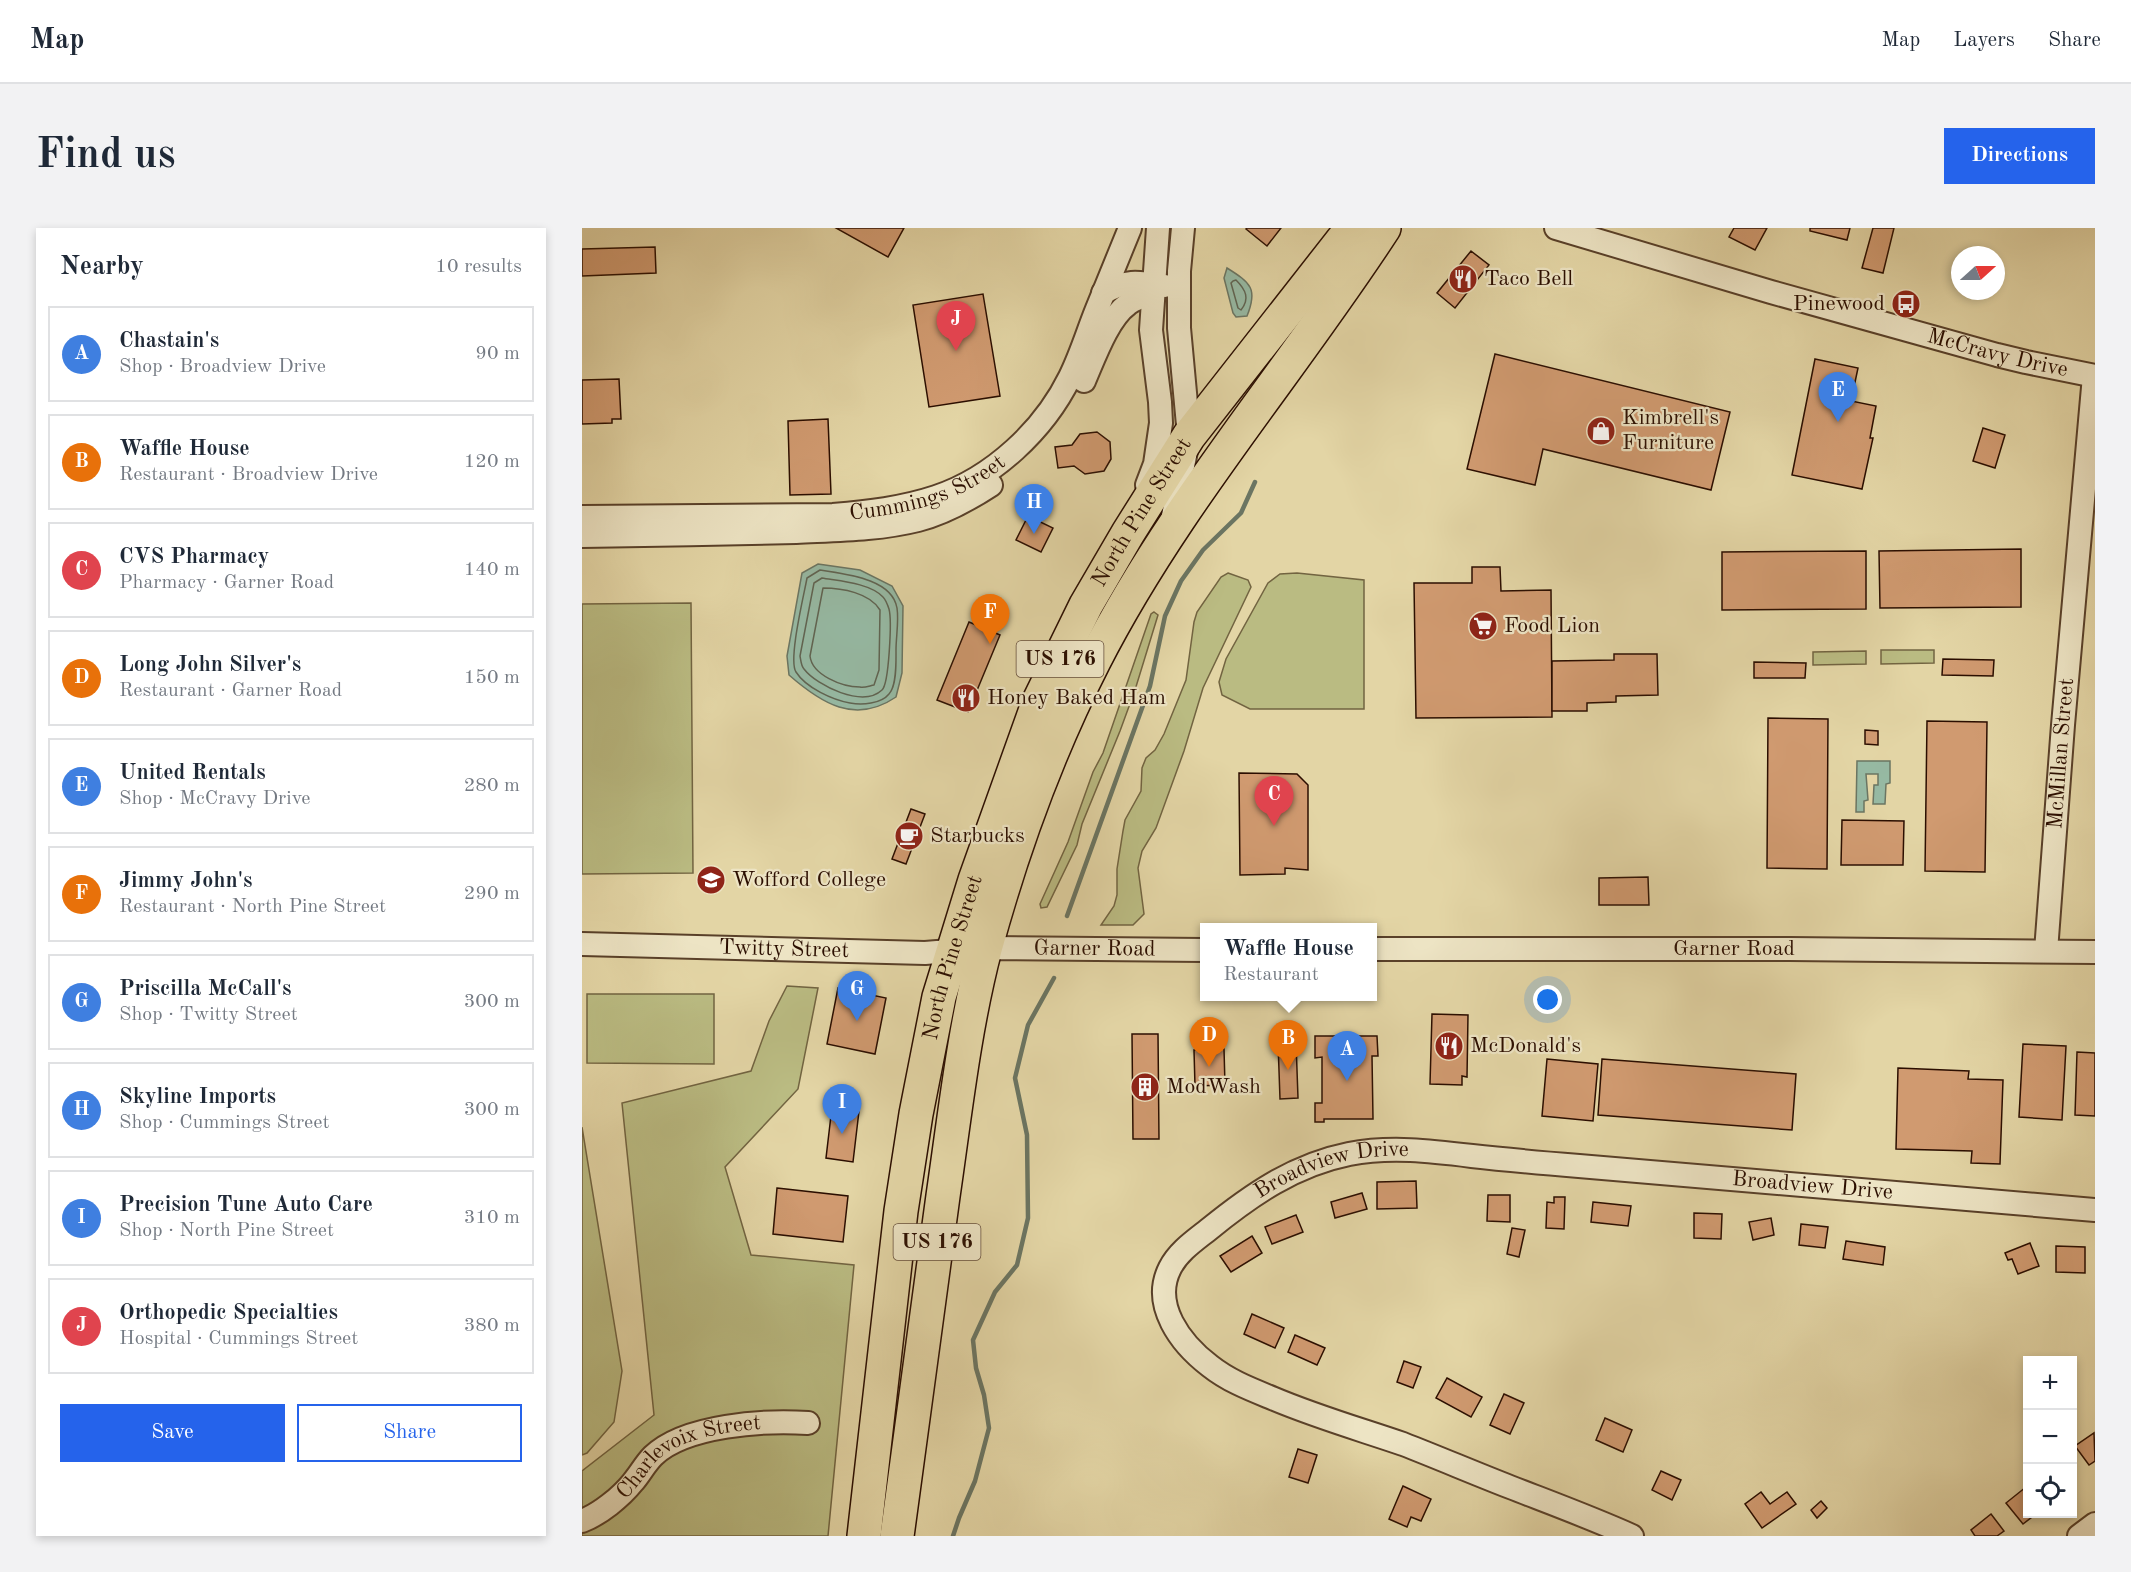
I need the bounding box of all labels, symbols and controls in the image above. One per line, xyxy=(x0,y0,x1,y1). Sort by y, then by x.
text: Map xyxy=(30,27,84,55)
text: Map xyxy=(1881,30,1920,51)
text: Layers xyxy=(1953,30,2015,51)
text: Share xyxy=(2048,30,2101,51)
button: Directions xyxy=(1944,128,2095,184)
text: Find us xyxy=(36,135,175,177)
north arrow xyxy=(1951,246,2005,300)
text: Nearby xyxy=(60,254,144,280)
text: 10 results xyxy=(435,257,522,277)
restaurant icon: Taco Bell xyxy=(1447,263,1479,295)
place label: Taco Bell xyxy=(1484,268,1573,290)
bus stop icon: Pinewood xyxy=(1890,288,1922,320)
place label: Pinewood xyxy=(1793,293,1885,315)
pin: J xyxy=(936,302,976,351)
street label: McCravy Drive xyxy=(1925,325,2070,381)
text: Chastain's xyxy=(119,330,219,352)
text: A xyxy=(74,344,89,364)
text: 90 m xyxy=(475,344,520,364)
text: Shop · Broadview Drive xyxy=(119,357,326,377)
pin: E xyxy=(1818,372,1858,422)
place label: Kimbrell's Furniture xyxy=(1622,407,1719,454)
shop icon: Kimbrell's Furniture xyxy=(1585,415,1617,447)
street label: North Pine Street xyxy=(1088,434,1196,591)
text: Waffle House xyxy=(119,438,250,460)
street label: Cummings Street xyxy=(848,451,1010,524)
text: B xyxy=(74,452,89,472)
text: 120 m xyxy=(464,452,520,472)
text: Restaurant · Broadview Drive xyxy=(119,465,378,485)
pin: H xyxy=(1014,484,1054,534)
text: CVS Pharmacy xyxy=(119,546,269,568)
text: C xyxy=(75,560,88,580)
text: 140 m xyxy=(464,560,520,580)
text: Pharmacy · Garner Road xyxy=(119,573,334,593)
pin: F xyxy=(970,594,1010,644)
supermarket icon: Food Lion xyxy=(1467,610,1499,642)
place label: Food Lion xyxy=(1504,615,1600,637)
road number: US 176 xyxy=(1016,641,1104,677)
text: Long John Silver's xyxy=(119,654,301,676)
text: D xyxy=(74,668,89,688)
text: 150 m xyxy=(464,668,520,688)
street label: McMillan Street xyxy=(2044,677,2078,830)
text: Restaurant · Garner Road xyxy=(119,681,342,701)
restaurant icon: Honey Baked Ham xyxy=(950,682,982,714)
place label: Honey Baked Ham xyxy=(987,687,1166,709)
text: United Rentals xyxy=(119,762,266,784)
text: E xyxy=(75,776,88,796)
text: 280 m xyxy=(464,776,520,796)
pin: C xyxy=(1254,776,1294,826)
text: Shop · McCravy Drive xyxy=(119,789,311,809)
cafe icon: Starbucks xyxy=(893,820,925,852)
place label: Starbucks xyxy=(930,825,1025,847)
school or university icon: Wofford College xyxy=(695,864,727,896)
place label: Wofford College xyxy=(732,869,886,891)
text: Jimmy John's xyxy=(119,870,253,892)
street label: North Pine Street xyxy=(920,872,987,1042)
text: F xyxy=(75,884,88,904)
text: 290 m xyxy=(464,884,520,904)
text: Restaurant · North Pine Street xyxy=(119,897,386,917)
popup xyxy=(1200,923,1377,1001)
street label: Twitty Street xyxy=(719,937,849,962)
street label: Garner Road xyxy=(1034,937,1156,961)
text: Waffle House xyxy=(1223,938,1354,960)
street label: Garner Road xyxy=(1673,938,1795,960)
text: Restaurant xyxy=(1223,965,1319,985)
pin: G xyxy=(838,972,876,1021)
text: Priscilla McCall's xyxy=(119,978,292,1000)
your location xyxy=(1533,985,1562,1014)
text: G xyxy=(74,992,89,1012)
text: 300 m xyxy=(464,992,520,1012)
text: Shop · Twitty Street xyxy=(119,1005,298,1025)
pin: D xyxy=(1190,1018,1228,1067)
pin: B xyxy=(1268,1020,1308,1070)
restaurant icon: McDonald's xyxy=(1433,1030,1465,1062)
pin: A xyxy=(1328,1032,1366,1081)
place label: McDonald's xyxy=(1470,1035,1581,1057)
building icon: ModWash xyxy=(1129,1071,1161,1103)
place label: ModWash xyxy=(1166,1076,1261,1098)
pin: I xyxy=(822,1084,862,1134)
text: Skyline Imports xyxy=(119,1086,276,1108)
text: H xyxy=(73,1100,90,1120)
text: 300 m xyxy=(464,1100,520,1120)
text: Shop · Cummings Street xyxy=(119,1113,329,1133)
street label: Broadview Drive xyxy=(1251,1139,1409,1203)
street label: Broadview Drive xyxy=(1731,1168,1894,1204)
text: Precision Tune Auto Care xyxy=(119,1194,373,1216)
text: I xyxy=(77,1208,86,1228)
text: 310 m xyxy=(464,1208,520,1228)
text: Shop · North Pine Street xyxy=(119,1221,334,1241)
road number: US 176 xyxy=(894,1224,980,1260)
text: Orthopedic Specialties xyxy=(119,1302,338,1324)
text: J xyxy=(76,1316,87,1336)
text: 380 m xyxy=(464,1316,520,1336)
text: Hospital · Cummings Street xyxy=(119,1329,358,1349)
map controls xyxy=(2023,1356,2077,1518)
button: + xyxy=(2023,1356,2077,1410)
button: Save xyxy=(60,1404,285,1462)
button: Share xyxy=(297,1404,522,1462)
button: − xyxy=(2023,1410,2077,1464)
street label: Charlevoix Street xyxy=(612,1412,761,1503)
button: locate xyxy=(2023,1464,2077,1518)

